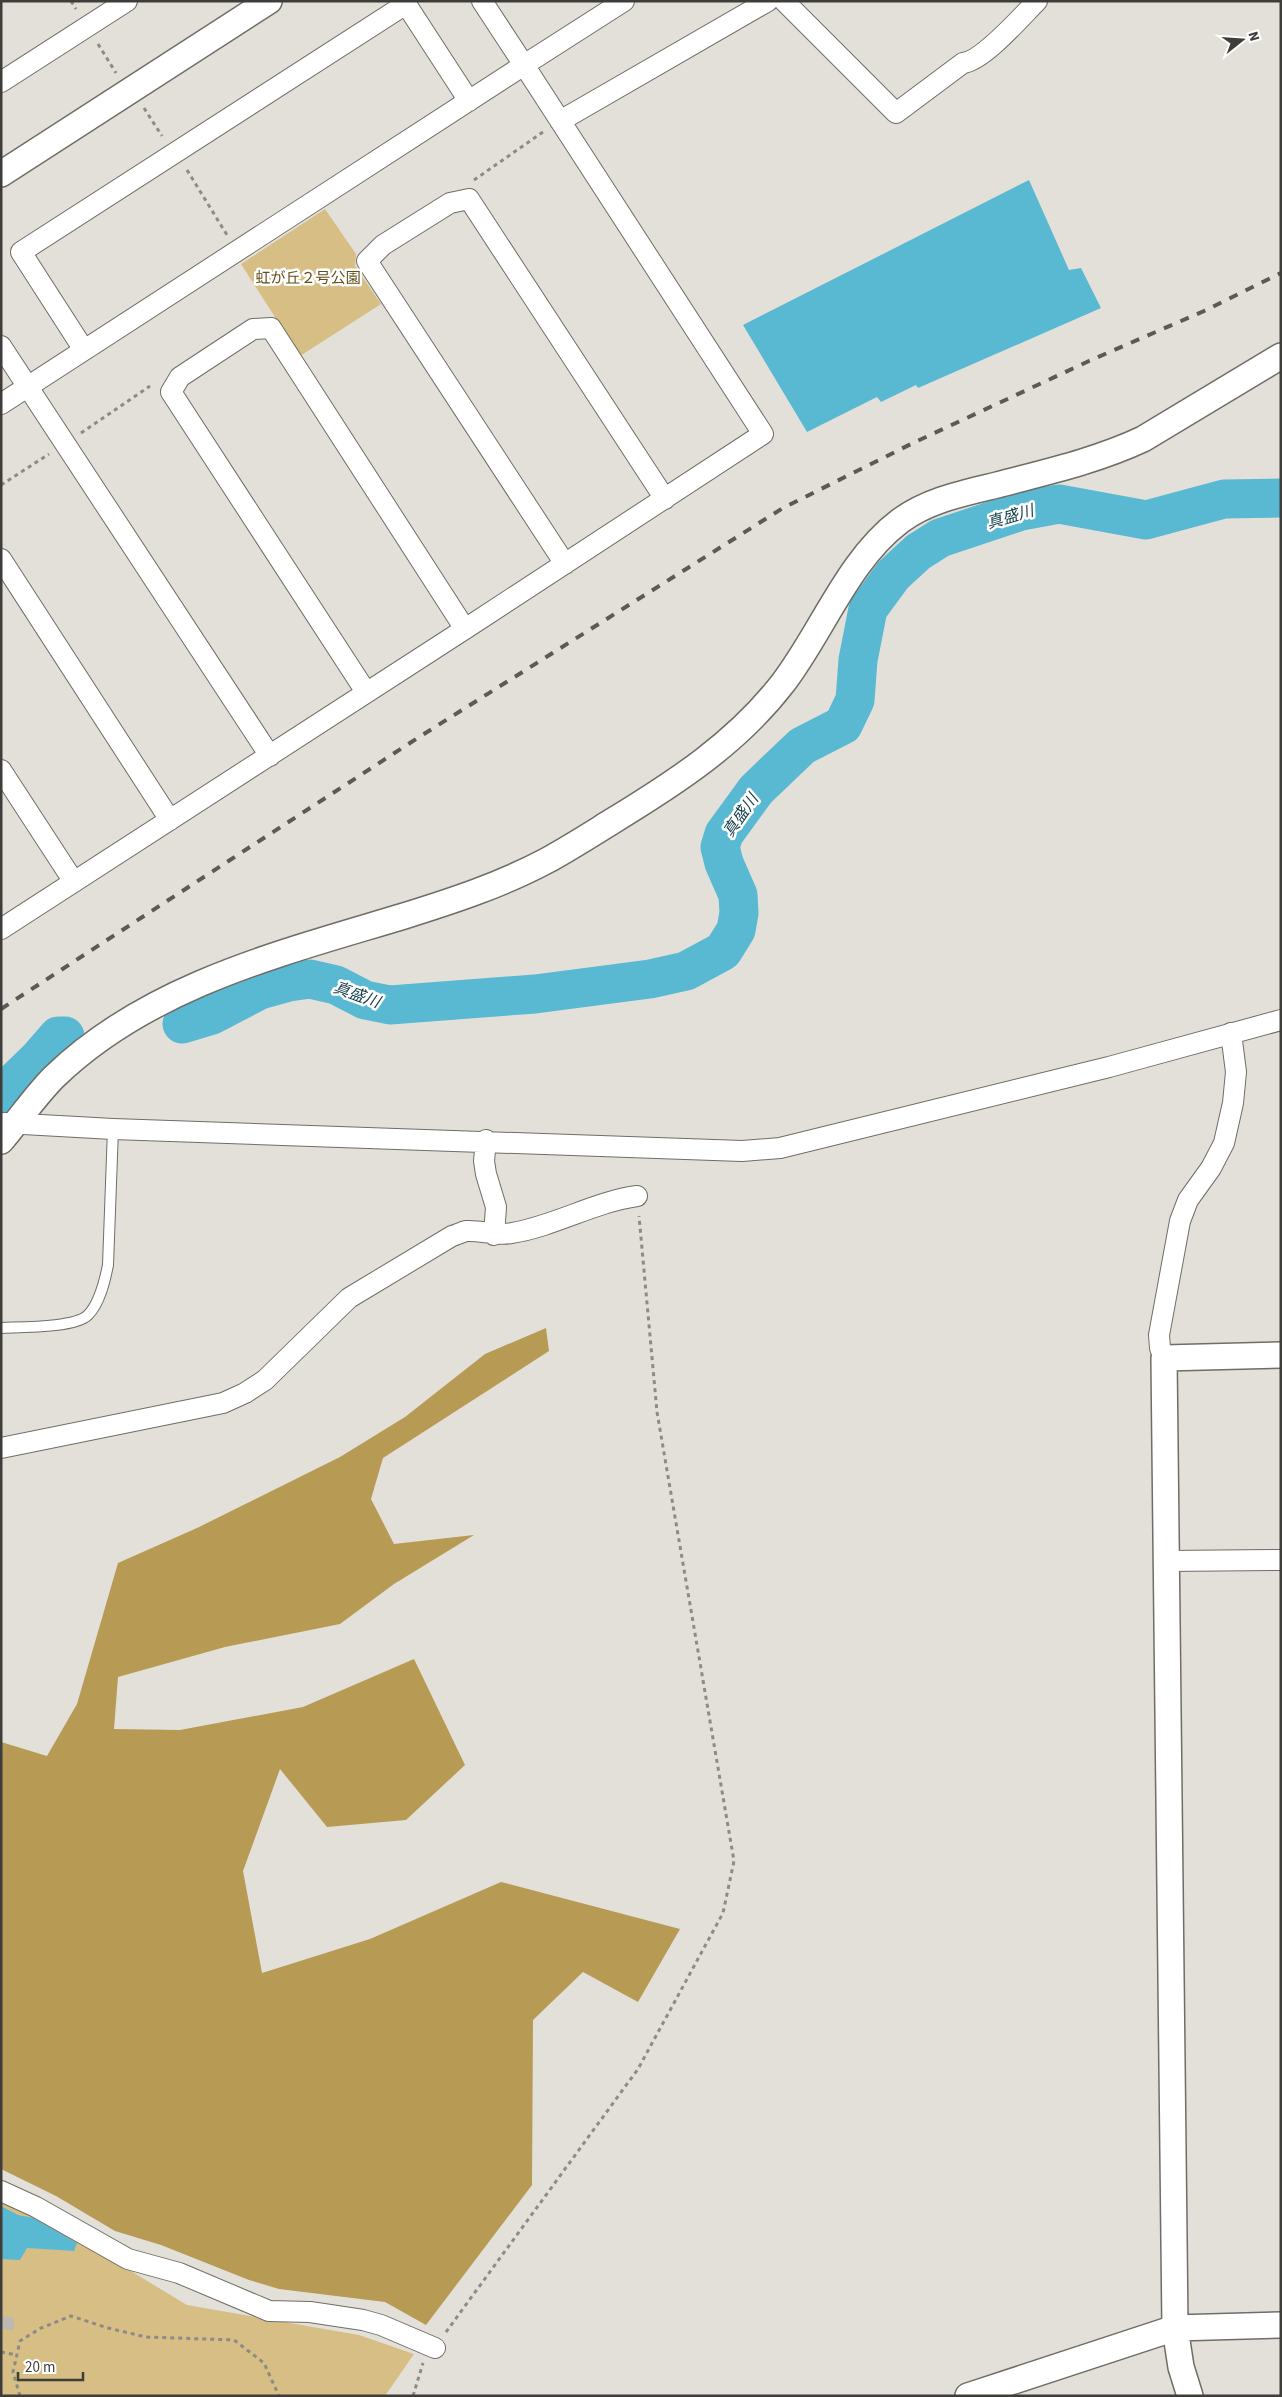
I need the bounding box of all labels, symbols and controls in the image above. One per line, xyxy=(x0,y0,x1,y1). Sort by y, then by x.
north arrow xyxy=(1217,15,1267,65)
text: N xyxy=(1243,29,1264,44)
park label: 虹が丘２号公園 xyxy=(255,268,361,289)
water label: 真盛川 xyxy=(984,499,1038,534)
water label: 真盛川 xyxy=(718,788,765,842)
water label: 真盛川 xyxy=(330,976,385,1014)
scale bar xyxy=(18,2350,82,2382)
text: 20 m xyxy=(25,2357,55,2378)

